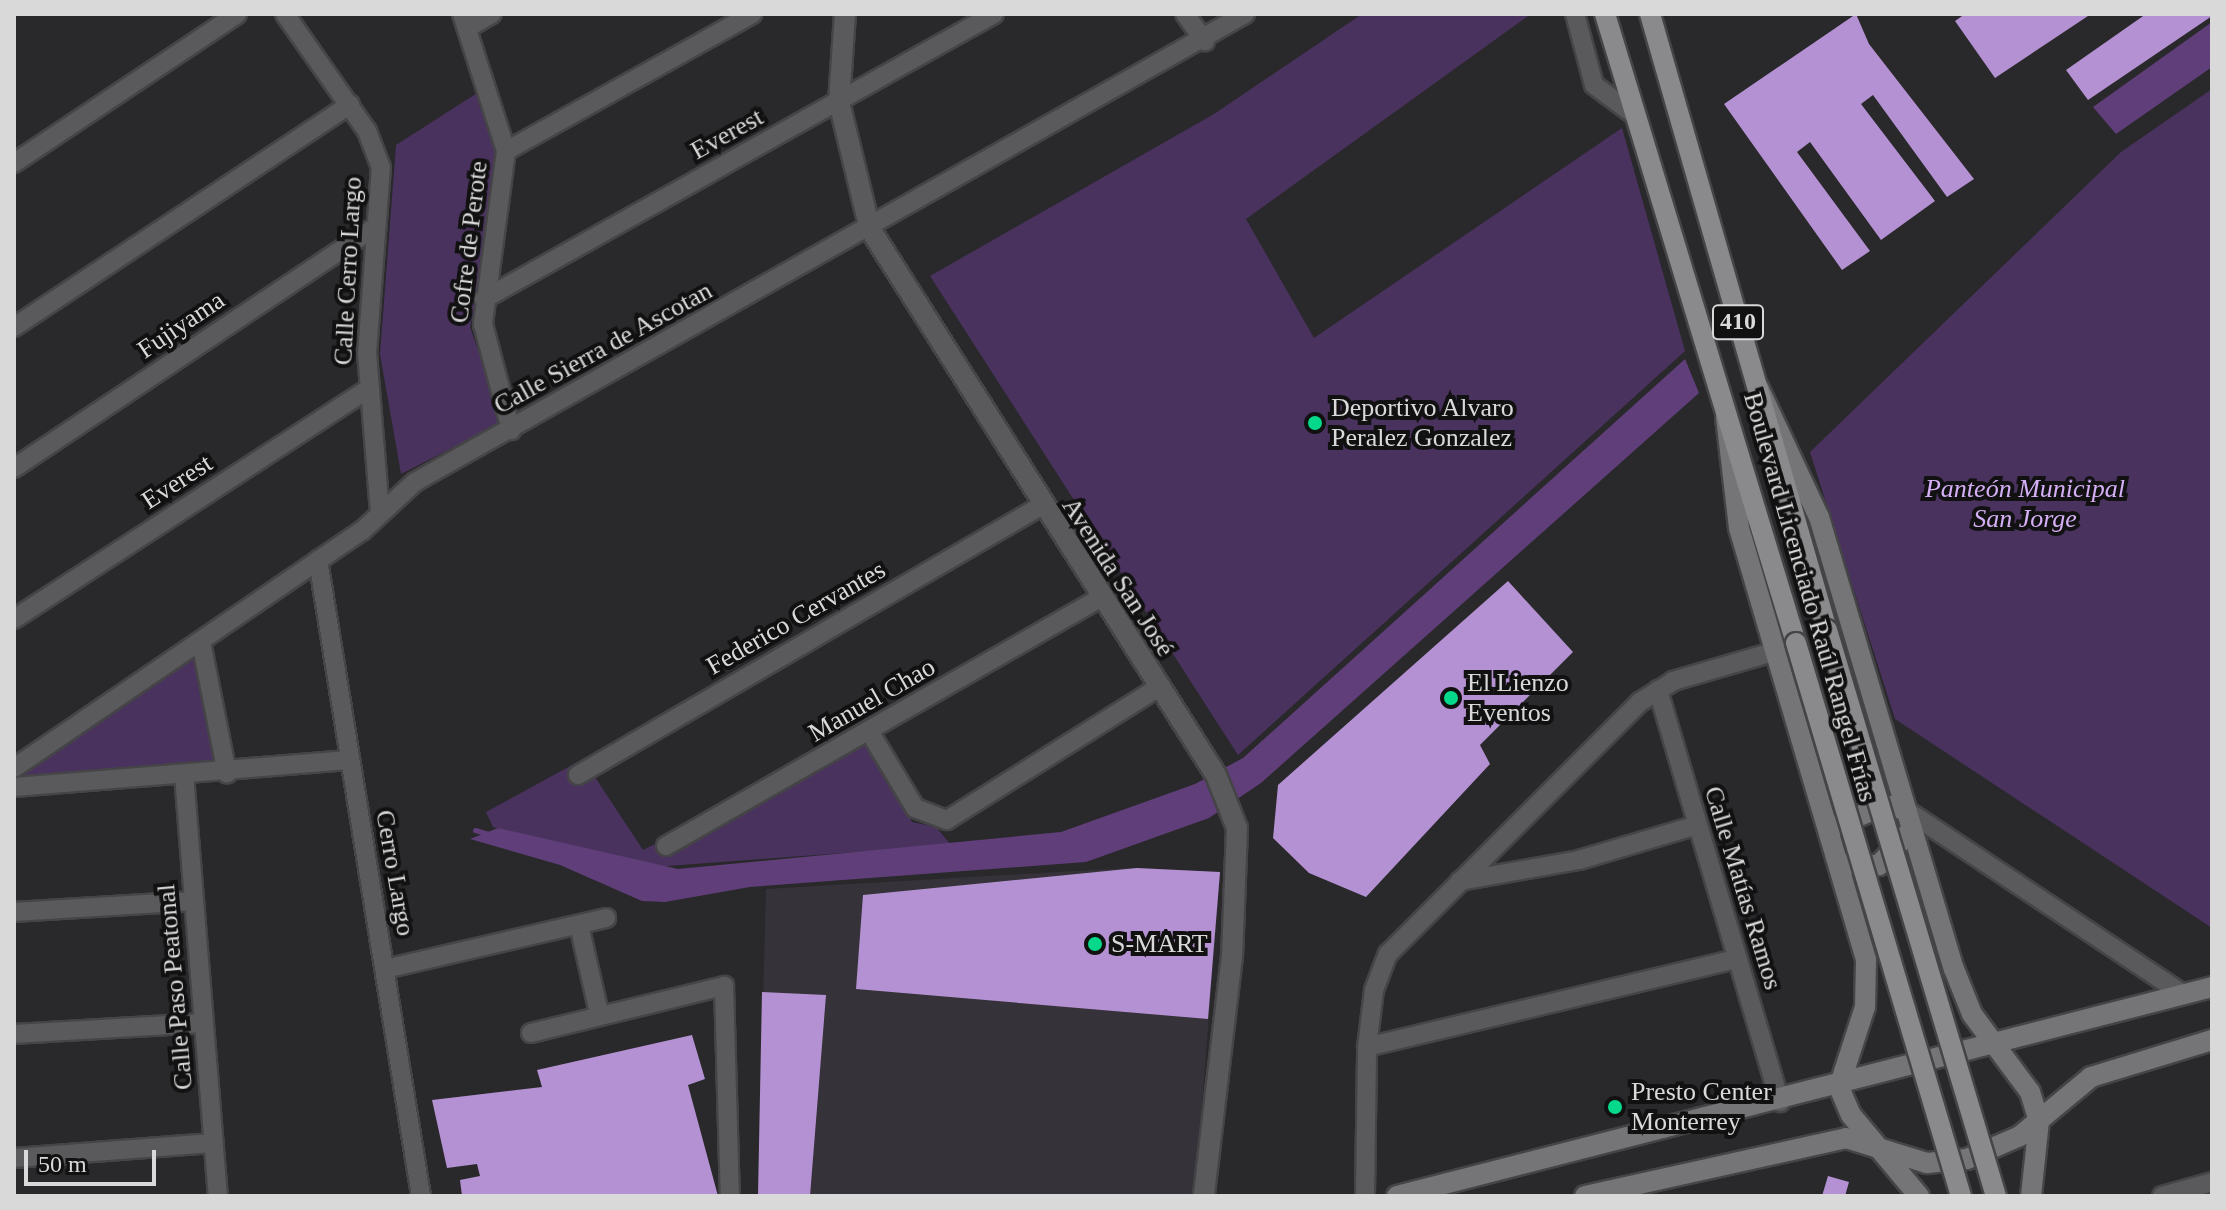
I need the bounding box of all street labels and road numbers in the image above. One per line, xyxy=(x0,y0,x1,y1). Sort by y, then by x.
street label: Everest xyxy=(685,101,769,167)
street label: Cofre de Perote xyxy=(444,159,494,325)
street label: Calle Cerro Largo xyxy=(327,176,369,366)
street label: Calle Sierra de Ascotan xyxy=(488,275,718,421)
street label: Fujiyama xyxy=(132,285,230,365)
road number: 410 xyxy=(1712,302,1764,342)
street label: Boulevard Licenciado Raúl Rangel Frías xyxy=(1736,389,1884,805)
street label: Everest xyxy=(136,448,218,516)
street label: Avenida San José xyxy=(1055,492,1181,662)
street label: Federico Cervantes xyxy=(701,554,891,682)
street label: Manuel Chao xyxy=(803,651,941,749)
street label: Calle Matías Ramos xyxy=(1697,783,1789,993)
street label: Cerro Largo xyxy=(369,808,421,938)
street label: Calle Paso Peatonal xyxy=(150,883,200,1091)

